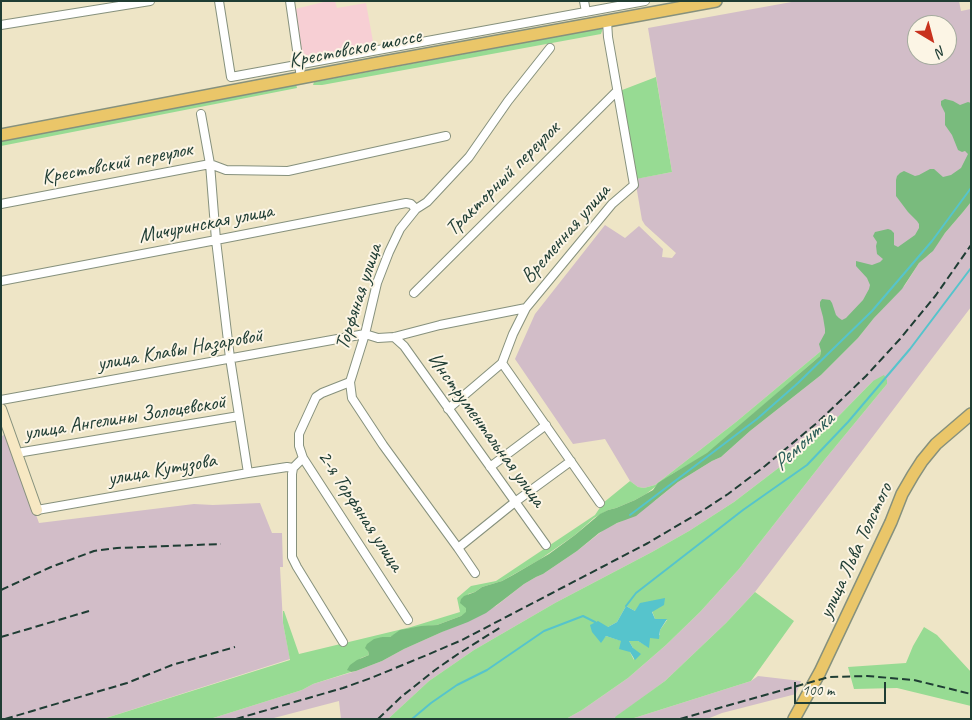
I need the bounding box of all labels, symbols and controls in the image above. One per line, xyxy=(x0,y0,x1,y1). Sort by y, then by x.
north arrow xyxy=(907,15,957,65)
street label: Крестовское шоссе xyxy=(287,24,423,74)
text: N xyxy=(932,42,949,61)
street label: Тракторный переулок xyxy=(441,117,565,241)
street label: Крестовский переулок xyxy=(40,137,194,191)
street label: Временная улица xyxy=(516,179,616,289)
street label: Мичуринская улица xyxy=(137,199,275,249)
street label: Торфяная улица xyxy=(330,241,388,353)
street label: улица Клавы Назаровой xyxy=(95,323,265,377)
street label: Инструментальная улица xyxy=(421,348,551,512)
street label: улица Ангелины Золоцевской xyxy=(22,390,228,446)
water label: Ремонтка xyxy=(768,407,840,477)
street label: 2-я Торфяная улица xyxy=(311,446,409,576)
street label: улица Кутузова xyxy=(106,448,218,492)
street label: улица Льва Толстого xyxy=(814,479,898,623)
scale bar xyxy=(797,672,890,704)
text: 100 m xyxy=(802,681,834,700)

